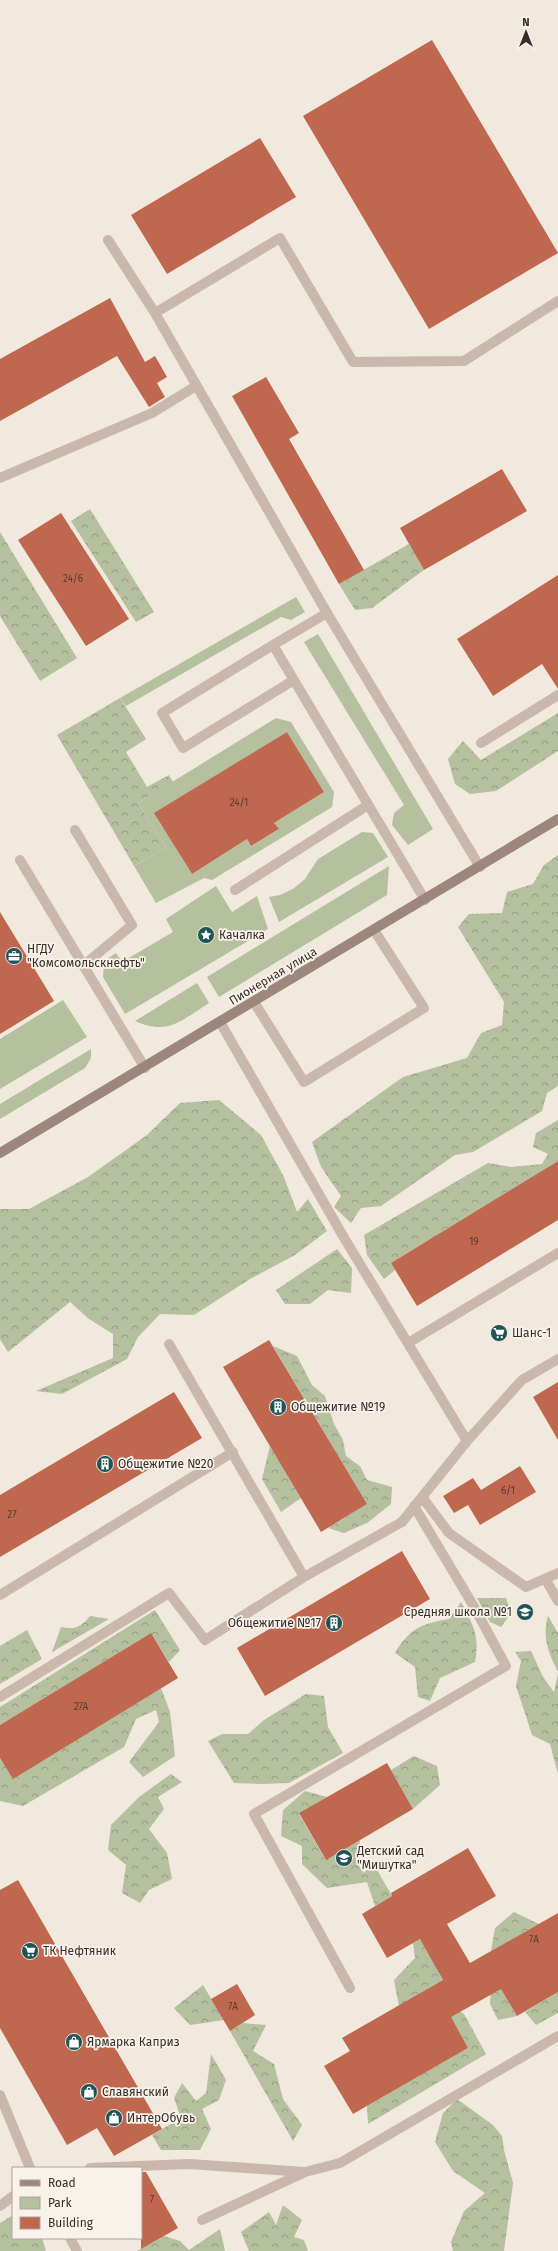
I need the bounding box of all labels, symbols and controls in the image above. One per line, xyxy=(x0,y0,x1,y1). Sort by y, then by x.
north arrow xyxy=(506,12,546,52)
text: N xyxy=(522,16,530,29)
house number: 24/6 xyxy=(63,573,83,585)
house number: 24/1 xyxy=(230,797,248,809)
place icon: Качалка xyxy=(196,925,216,945)
place label: Качалка xyxy=(219,928,265,942)
place label: НГДУ "Комсомольскнефть" xyxy=(27,942,145,970)
street label: Пионерная улица xyxy=(227,944,319,1008)
office icon: НГДУ "Комсомольскнефть" xyxy=(4,946,24,966)
house number: 19 xyxy=(469,1236,479,1248)
supermarket icon: Шанс-1 xyxy=(489,1323,509,1343)
place label: Шанс-1 xyxy=(512,1326,551,1340)
building icon: Общежитие №19 xyxy=(268,1397,288,1417)
place label: Общежитие №19 xyxy=(291,1400,385,1414)
building icon: Общежитие №20 xyxy=(95,1454,115,1474)
place label: Общежитие №20 xyxy=(118,1457,214,1471)
house number: 6/1 xyxy=(501,1485,515,1497)
house number: 27 xyxy=(7,1509,17,1521)
school or university icon: Средняя школа №1 xyxy=(515,1602,535,1622)
place label: Средняя школа №1 xyxy=(404,1605,512,1619)
building icon: Общежитие №17 xyxy=(324,1613,344,1633)
place label: Общежитие №17 xyxy=(228,1616,321,1630)
house number: 27А xyxy=(74,1701,89,1713)
place label: Детский сад "Мишутка" xyxy=(356,1844,424,1872)
school or university icon: Детский сад "Мишутка" xyxy=(334,1848,354,1868)
house number: 7А xyxy=(529,1934,539,1946)
supermarket icon: ТК Нефтяник xyxy=(20,1941,40,1961)
place label: ТК Нефтяник xyxy=(43,1944,117,1958)
house number: 7А xyxy=(228,2001,238,2013)
shop icon: Ярмарка Каприз xyxy=(64,2032,84,2052)
place label: Ярмарка Каприз xyxy=(87,2035,180,2049)
shop icon: Славянский xyxy=(79,2082,99,2102)
place label: Славянский xyxy=(102,2085,169,2099)
shop icon: ИнтерОбувь xyxy=(104,2108,124,2128)
place label: ИнтерОбувь xyxy=(127,2111,195,2125)
legend xyxy=(12,2167,142,2239)
text: Road xyxy=(48,2176,76,2190)
house number: 7 xyxy=(150,2194,155,2206)
text: Park xyxy=(48,2196,72,2210)
text: Building xyxy=(48,2216,94,2230)

